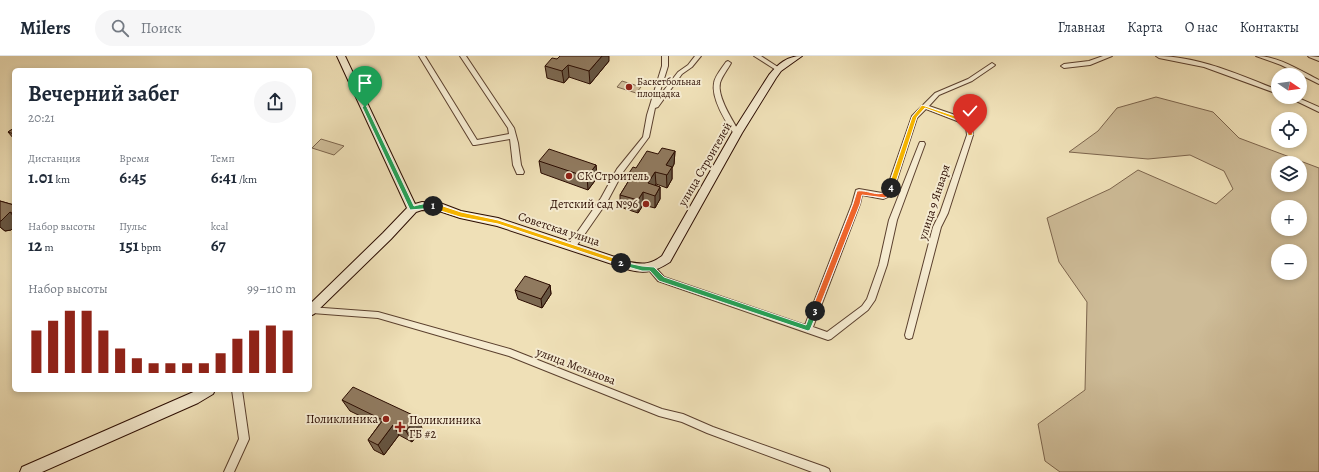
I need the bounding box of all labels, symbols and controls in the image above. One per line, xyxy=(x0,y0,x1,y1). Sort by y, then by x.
search box xyxy=(95,10,375,46)
text: Milers xyxy=(20,15,71,41)
icon: search xyxy=(109,17,131,39)
text: Поиск xyxy=(141,18,182,38)
text: Главная xyxy=(1058,18,1105,37)
text: Карта xyxy=(1127,18,1163,37)
text: О нас xyxy=(1185,18,1218,37)
text: Контакты xyxy=(1240,18,1299,37)
pin xyxy=(348,66,382,107)
north arrow xyxy=(1271,68,1307,104)
map controls xyxy=(1271,68,1307,280)
icon: arrive xyxy=(354,72,376,94)
place label: Баскетбольная площадка xyxy=(637,75,701,100)
text: Вечерний забег xyxy=(28,79,179,109)
button: share xyxy=(254,81,296,123)
marker: Баскетбольная площадка xyxy=(624,82,634,92)
pin xyxy=(953,94,987,135)
icon: check xyxy=(959,100,981,122)
text: 20:21 xyxy=(28,109,55,126)
button: locate xyxy=(1271,112,1307,148)
street label: улица Строителей xyxy=(674,119,736,210)
text: Дистанция xyxy=(28,151,80,166)
text: Время xyxy=(119,151,149,166)
text: Темп xyxy=(211,151,235,166)
button: layers xyxy=(1271,156,1307,192)
street label: улица 9 Января xyxy=(914,162,954,243)
text: 1.01 xyxy=(28,166,53,189)
text: 6:45 xyxy=(119,166,147,189)
text: 6:41 xyxy=(211,166,237,189)
place label: СК Строитель xyxy=(577,168,650,184)
marker: СК Строитель xyxy=(564,171,574,181)
text: km xyxy=(53,172,70,187)
text: /km xyxy=(237,172,257,187)
pin: 4 xyxy=(881,178,901,198)
text: 4 xyxy=(888,180,894,195)
pin: 1 xyxy=(423,196,443,216)
place label: Детский сад №96 xyxy=(550,196,638,212)
text: 1 xyxy=(431,198,435,213)
marker: Детский сад №96 xyxy=(641,199,651,209)
button: + xyxy=(1271,200,1307,236)
street label: Советская улица xyxy=(516,208,603,250)
text: Набор высоты xyxy=(28,219,95,234)
text: Пульс xyxy=(119,219,147,234)
text: kcal xyxy=(211,219,228,234)
text: 12 xyxy=(28,234,42,257)
text: 151 xyxy=(119,234,139,257)
text: 67 xyxy=(211,234,226,257)
text: m xyxy=(42,240,54,255)
text: bpm xyxy=(139,240,162,255)
button: − xyxy=(1271,244,1307,280)
pin: 2 xyxy=(611,253,631,273)
text: 2 xyxy=(618,255,624,270)
text: Набор высоты xyxy=(28,280,108,297)
text: 99–110 m xyxy=(247,280,296,297)
pin: 3 xyxy=(805,301,825,321)
text: 3 xyxy=(813,303,817,318)
street label: улица Мельнова xyxy=(533,343,618,389)
place label: Поликлиника xyxy=(306,411,378,427)
place label: Поликлиника ГБ #2 xyxy=(409,412,482,442)
marker: Поликлиника xyxy=(381,414,391,424)
marker: Поликлиника ГБ #2 xyxy=(394,421,406,433)

